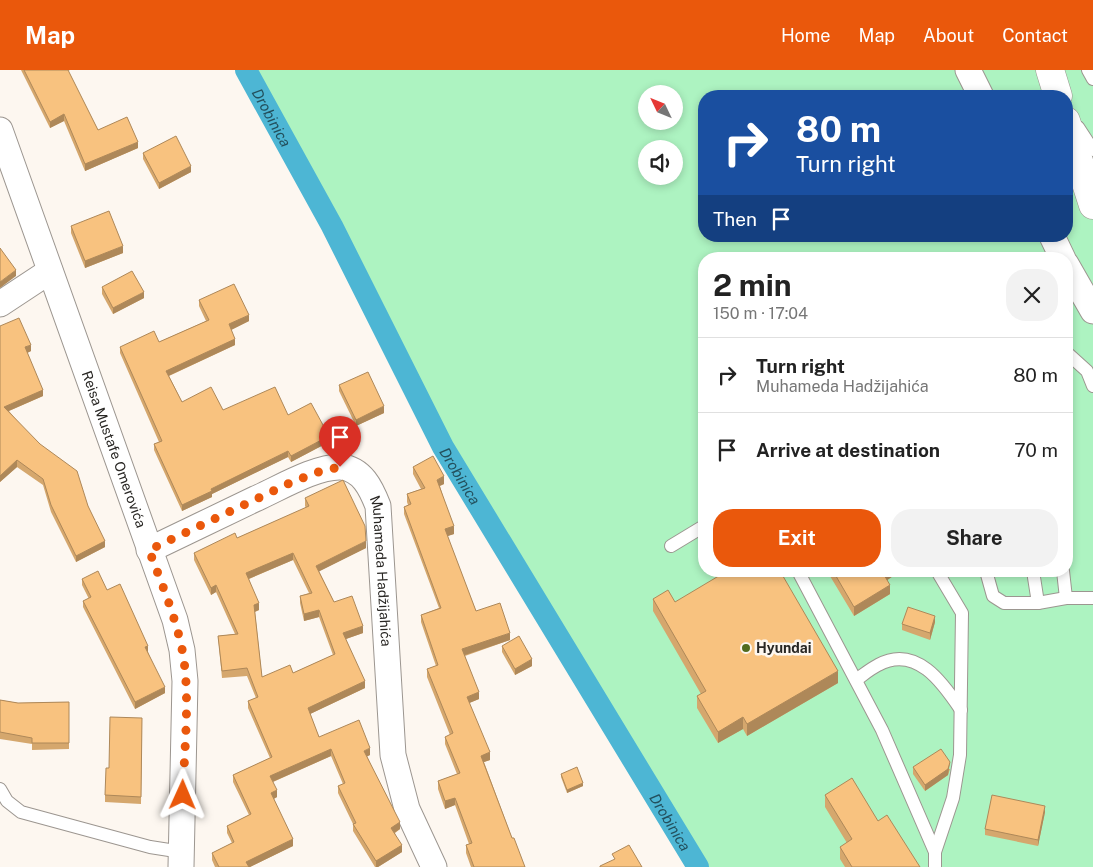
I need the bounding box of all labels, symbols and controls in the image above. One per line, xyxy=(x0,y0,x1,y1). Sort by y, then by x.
text: Map xyxy=(25,21,75,49)
text: Home xyxy=(781,25,831,46)
text: Map xyxy=(859,25,895,46)
text: About xyxy=(923,25,974,46)
text: Contact xyxy=(1002,25,1068,46)
water label: Drobinica xyxy=(249,85,295,149)
north arrow xyxy=(638,85,682,130)
map controls xyxy=(638,85,683,185)
text: 80 m xyxy=(796,109,881,150)
icon: right xyxy=(713,110,778,175)
button: sound xyxy=(638,140,683,185)
text: Turn right xyxy=(796,151,896,177)
icon: arrive xyxy=(767,205,795,233)
text: Then xyxy=(713,208,757,230)
text: 2 min xyxy=(713,267,792,303)
button: close xyxy=(1006,269,1058,321)
text: 150 m · 17:04 xyxy=(713,304,808,323)
text: Turn right xyxy=(756,355,845,377)
icon: right xyxy=(713,361,741,389)
text: 80 m xyxy=(1013,364,1058,386)
street label: Reisa Mustafe Omerovića xyxy=(79,369,149,530)
text: Muhameda Hadžijahića xyxy=(756,377,929,396)
pin xyxy=(319,416,361,467)
icon: arrive xyxy=(326,423,354,451)
icon: arrive xyxy=(713,436,741,464)
text: Arrive at destination xyxy=(756,439,940,461)
text: 70 m xyxy=(1014,439,1058,461)
water label: Drobinica xyxy=(437,444,484,507)
street label: Muhameda Hadžijahića xyxy=(367,493,394,647)
button: Exit xyxy=(713,509,881,567)
button: Share xyxy=(891,509,1058,567)
place label: Hyundai xyxy=(756,640,812,656)
marker: Hyundai xyxy=(740,642,752,654)
position arrow xyxy=(156,768,208,820)
water label: Drobinica xyxy=(647,790,694,854)

